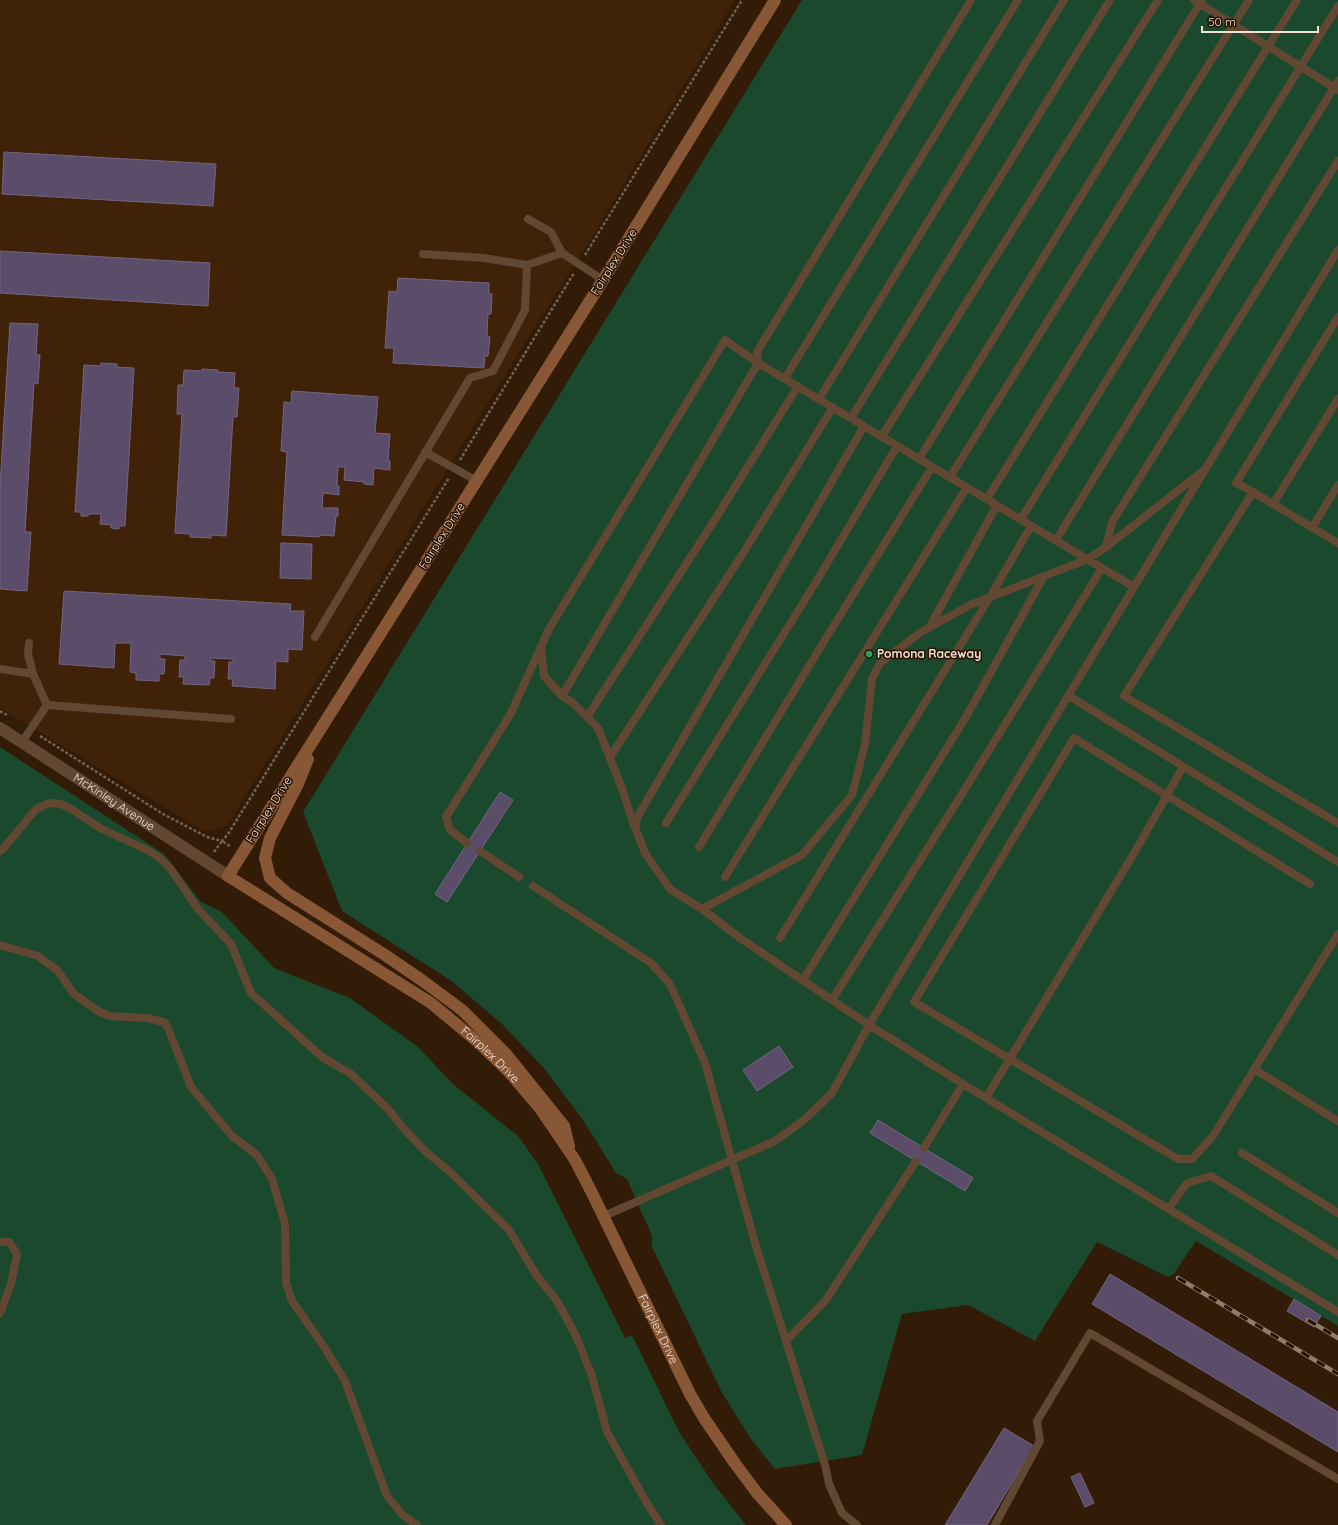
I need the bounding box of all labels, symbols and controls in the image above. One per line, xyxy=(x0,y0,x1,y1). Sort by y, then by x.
scale bar xyxy=(1202,8,1318,34)
text: 50 m xyxy=(1208,14,1236,29)
street label: Fairplex Drive xyxy=(587,226,640,298)
street label: Fairplex Drive xyxy=(415,500,468,572)
place label: Pomona Raceway xyxy=(877,646,981,661)
marker: Pomona Raceway xyxy=(864,649,874,659)
street label: McKinley Avenue xyxy=(71,770,158,834)
street label: Fairplex Drive xyxy=(242,774,295,846)
street label: Fairplex Drive xyxy=(458,1023,523,1086)
street label: Fairplex Drive xyxy=(635,1291,682,1366)

